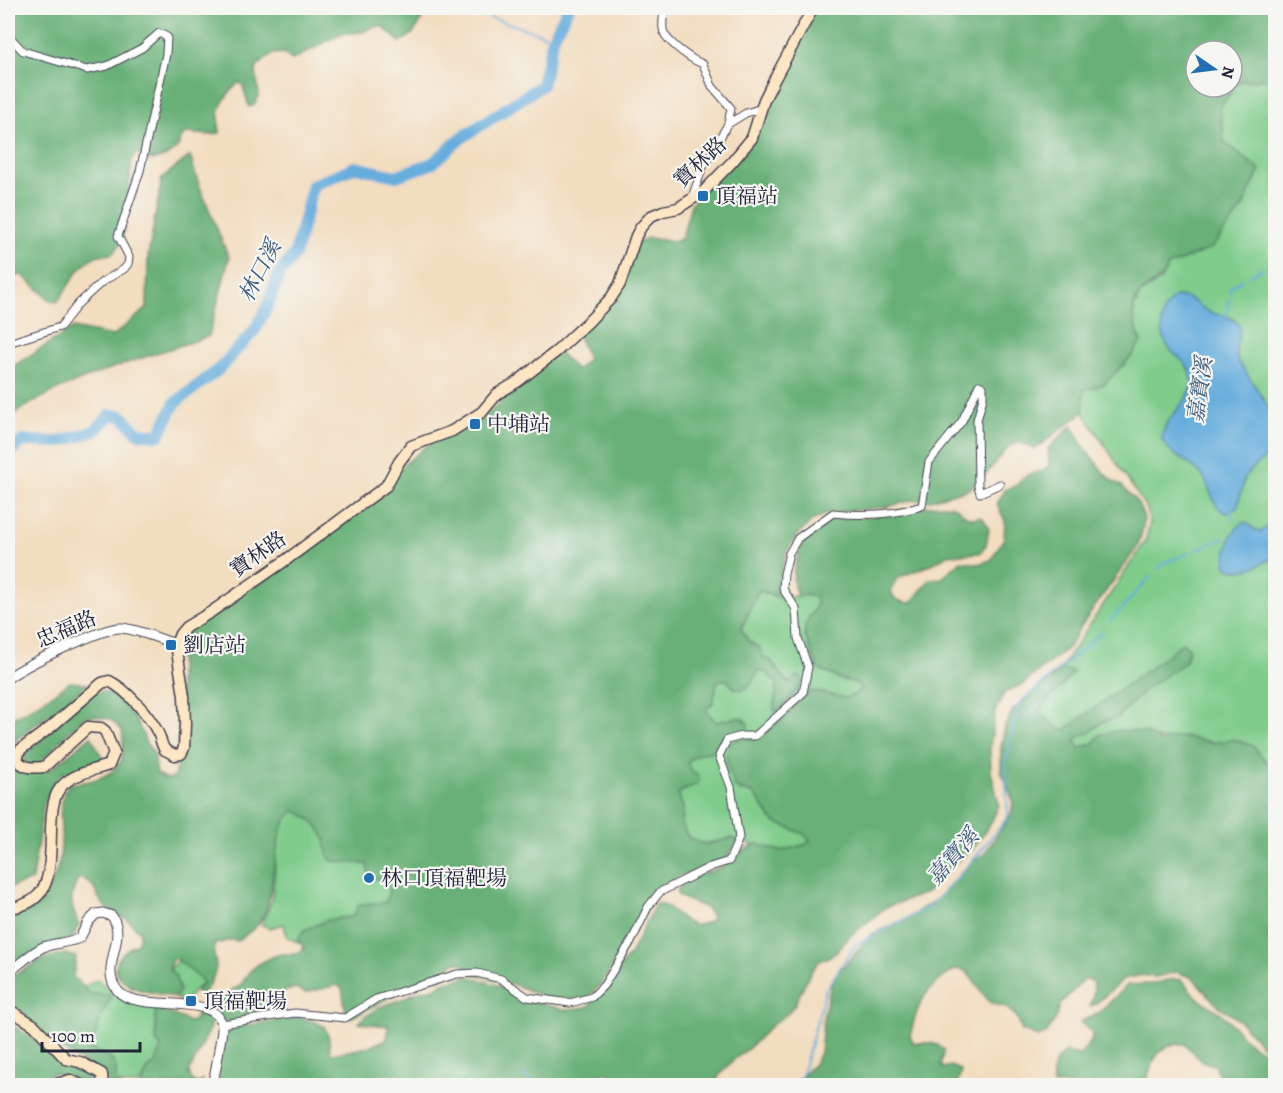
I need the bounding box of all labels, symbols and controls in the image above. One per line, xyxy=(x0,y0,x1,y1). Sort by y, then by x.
north arrow xyxy=(1184,39,1244,99)
text: N xyxy=(1215,64,1240,81)
street label: 寶林路 xyxy=(667,130,733,194)
place label: 頂福站 xyxy=(715,182,778,210)
marker: 頂福站 xyxy=(696,189,710,203)
water label: 林口溪 xyxy=(232,233,289,307)
water label: 嘉寶溪 xyxy=(1181,353,1220,425)
place label: 中埔站 xyxy=(487,410,550,438)
marker: 中埔站 xyxy=(468,417,482,431)
street label: 寶林路 xyxy=(224,524,292,584)
street label: 忠福路 xyxy=(32,604,100,654)
place label: 劉店站 xyxy=(183,631,246,659)
marker: 劉店站 xyxy=(164,638,178,652)
water label: 嘉寶溪 xyxy=(920,821,987,892)
place label: 林口頂福靶場 xyxy=(381,864,507,892)
marker: 林口頂福靶場 xyxy=(362,871,376,885)
place label: 頂福靶場 xyxy=(203,987,287,1015)
marker: 頂福靶場 xyxy=(184,994,198,1008)
scale bar xyxy=(42,1015,140,1053)
text: 100 m xyxy=(51,1024,95,1048)

